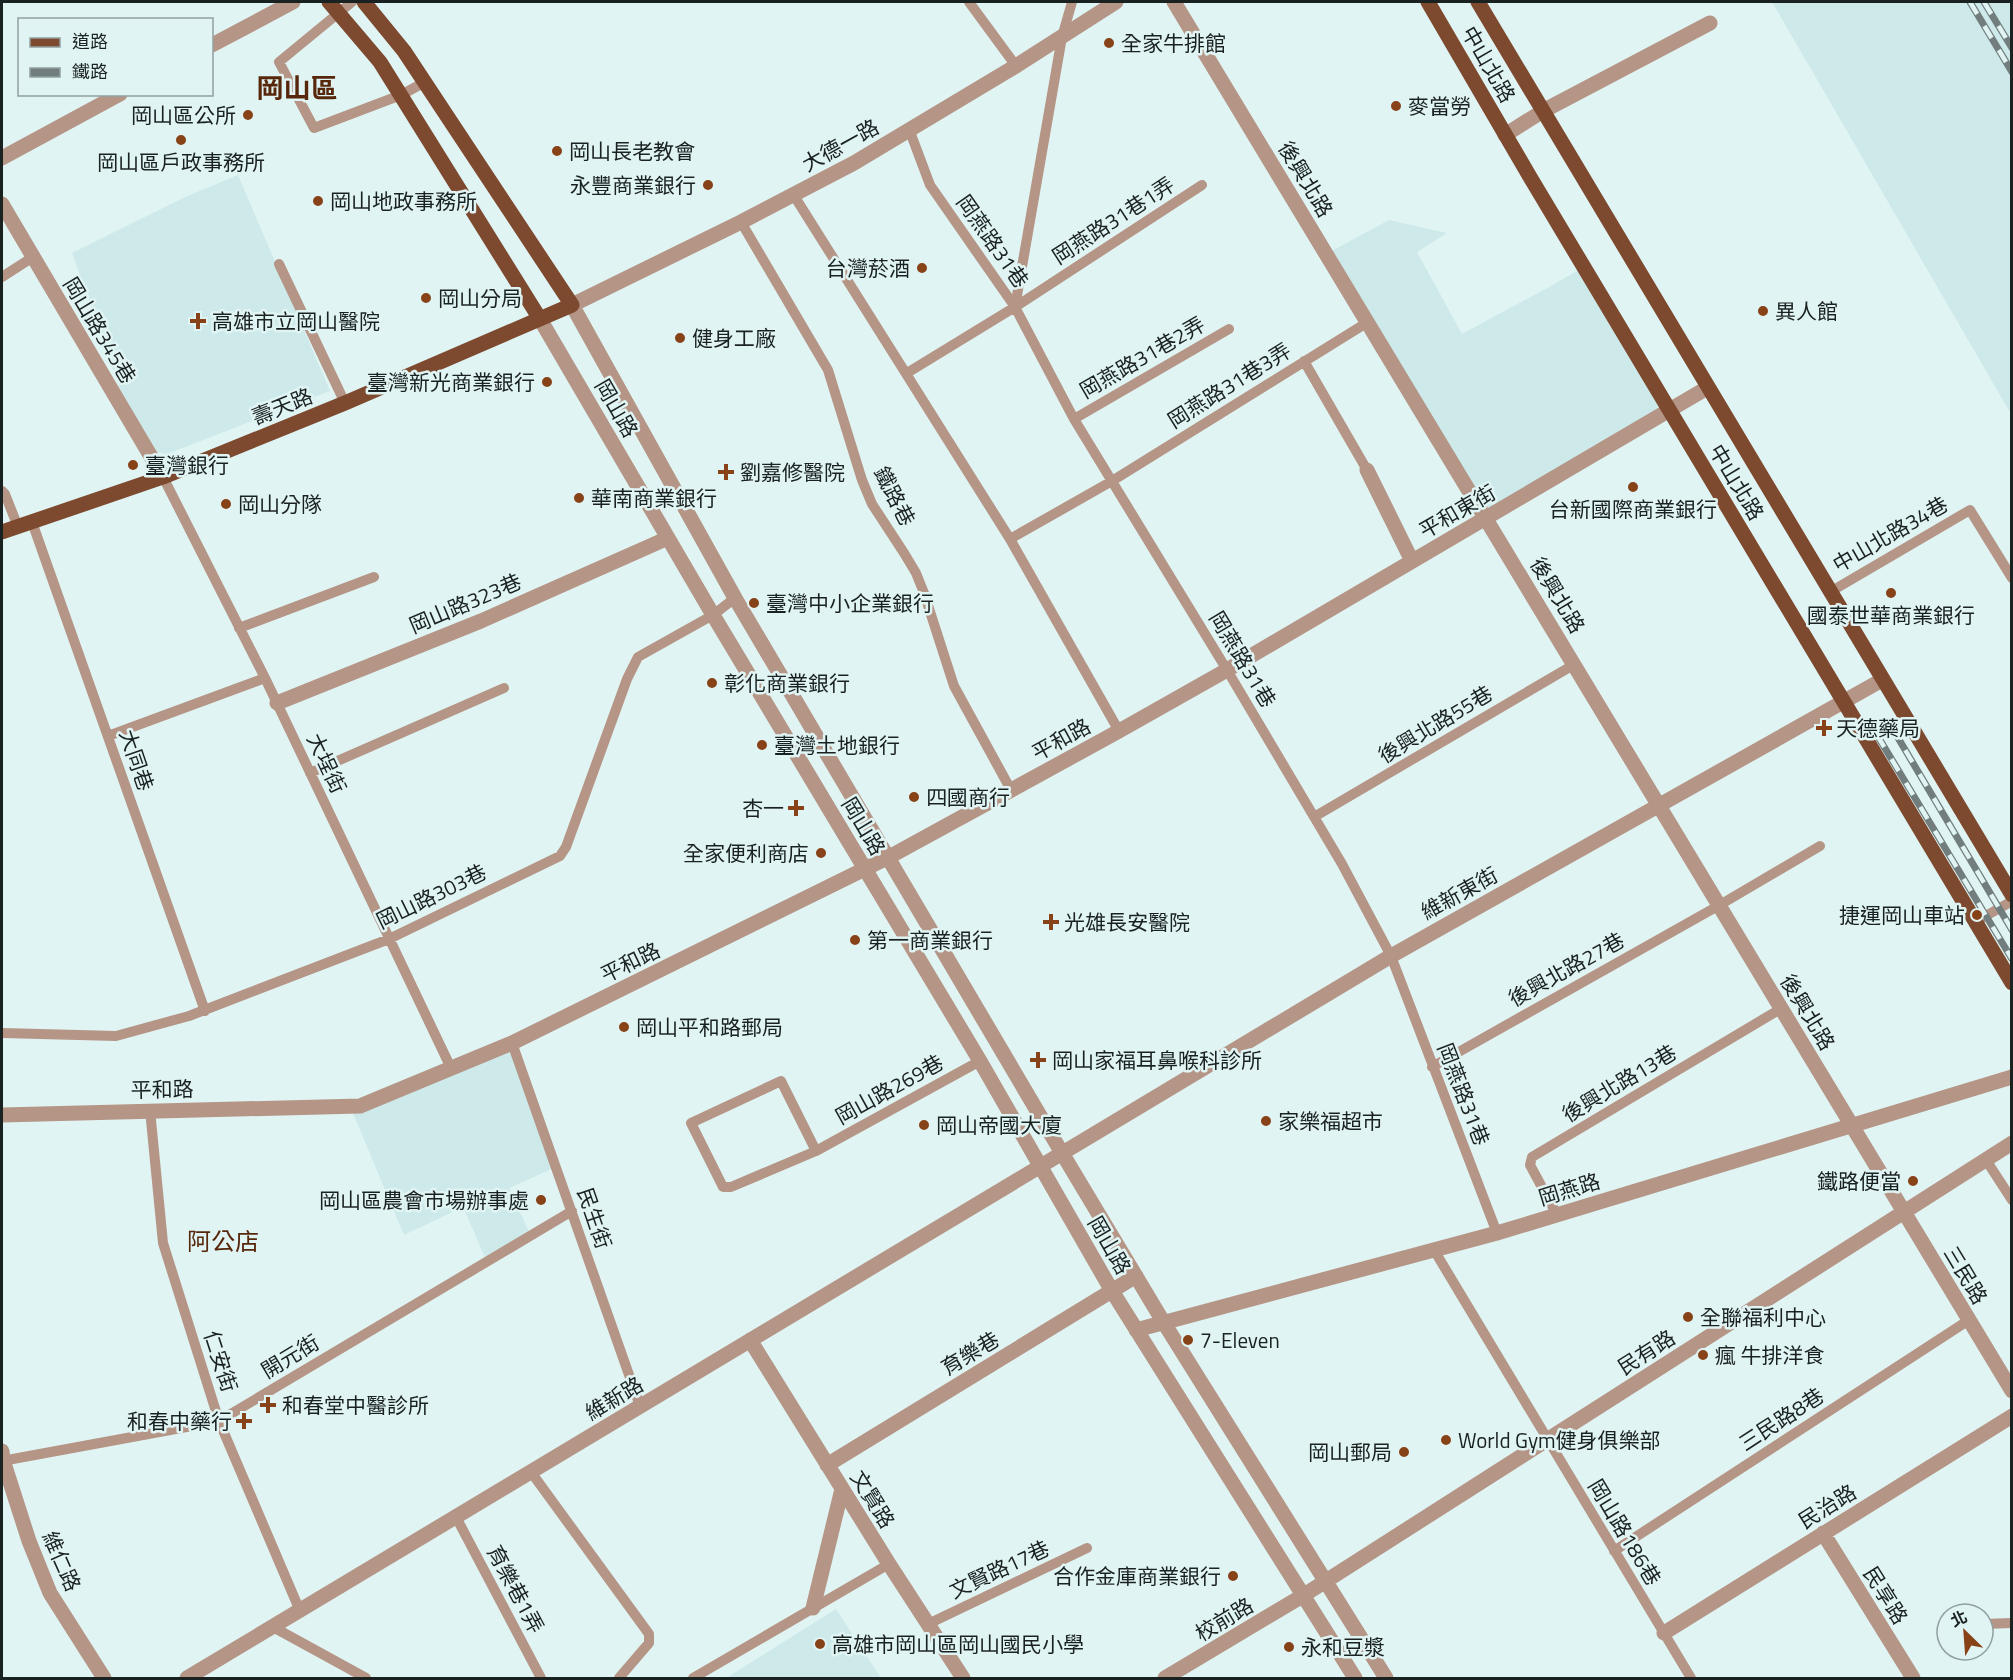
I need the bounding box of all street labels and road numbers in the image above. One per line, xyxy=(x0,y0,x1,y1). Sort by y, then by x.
street label: 中山北路 xyxy=(1454,20,1524,108)
street label: 大德一路 xyxy=(796,111,884,179)
street label: 後興北路 xyxy=(1271,135,1341,223)
street label: 岡燕路31巷1弄 xyxy=(1045,168,1181,272)
street label: 岡燕路31巷 xyxy=(949,188,1037,294)
street label: 岡山路345巷 xyxy=(56,271,144,389)
street label: 岡燕路31巷2弄 xyxy=(1073,308,1211,406)
street label: 岡燕路31巷3弄 xyxy=(1161,334,1297,436)
street label: 岡山路 xyxy=(587,373,647,443)
street label: 壽天路 xyxy=(247,379,317,433)
street label: 中山北路 xyxy=(1702,438,1772,526)
street label: 鐵路巷 xyxy=(866,461,924,531)
street label: 平和東街 xyxy=(1413,476,1501,546)
street label: 中山北路34巷 xyxy=(1826,488,1954,580)
street label: 後興北路 xyxy=(1523,551,1593,639)
street label: 岡山路323巷 xyxy=(404,565,526,641)
street label: 岡燕路31巷 xyxy=(1202,605,1284,713)
street label: 後興北路55巷 xyxy=(1372,677,1498,771)
street label: 平和路 xyxy=(1026,710,1096,768)
street label: 大同巷 xyxy=(112,725,162,795)
street label: 大埕街 xyxy=(299,728,355,798)
street label: 岡山路 xyxy=(834,791,894,861)
street label: 岡山路303巷 xyxy=(370,855,492,937)
street label: 維新東街 xyxy=(1415,859,1503,927)
street label: 後興北路27巷 xyxy=(1502,924,1630,1014)
street label: 平和路 xyxy=(595,934,665,990)
street label: 後興北路 xyxy=(1773,968,1843,1056)
street label: 後興北路13巷 xyxy=(1556,1036,1682,1130)
street label: 岡燕路31巷 xyxy=(1430,1038,1498,1150)
street label: 岡山路269巷 xyxy=(829,1046,949,1132)
street label: 平和路 xyxy=(130,1072,194,1106)
street label: 岡燕路 xyxy=(1534,1164,1604,1214)
street label: 民生街 xyxy=(570,1183,620,1253)
street label: 岡山路 xyxy=(1080,1210,1140,1280)
street label: 三民路 xyxy=(1936,1240,1996,1310)
street label: 民有路 xyxy=(1611,1321,1681,1383)
street label: 育樂巷 xyxy=(935,1323,1005,1383)
street label: 仁安街 xyxy=(196,1326,246,1396)
street label: 開元街 xyxy=(255,1326,325,1386)
street label: 維新路 xyxy=(579,1368,649,1428)
street label: 三民路8巷 xyxy=(1732,1380,1830,1458)
street label: 文賢路 xyxy=(843,1464,903,1534)
street label: 岡山路186巷 xyxy=(1581,1473,1669,1591)
street label: 民治路 xyxy=(1792,1476,1862,1536)
street label: 維仁路 xyxy=(35,1526,89,1596)
street label: 文賢路17巷 xyxy=(944,1532,1054,1606)
street label: 育樂巷1弄 xyxy=(479,1539,553,1639)
street label: 民享路 xyxy=(1856,1560,1916,1630)
street label: 校前路 xyxy=(1189,1589,1259,1649)

